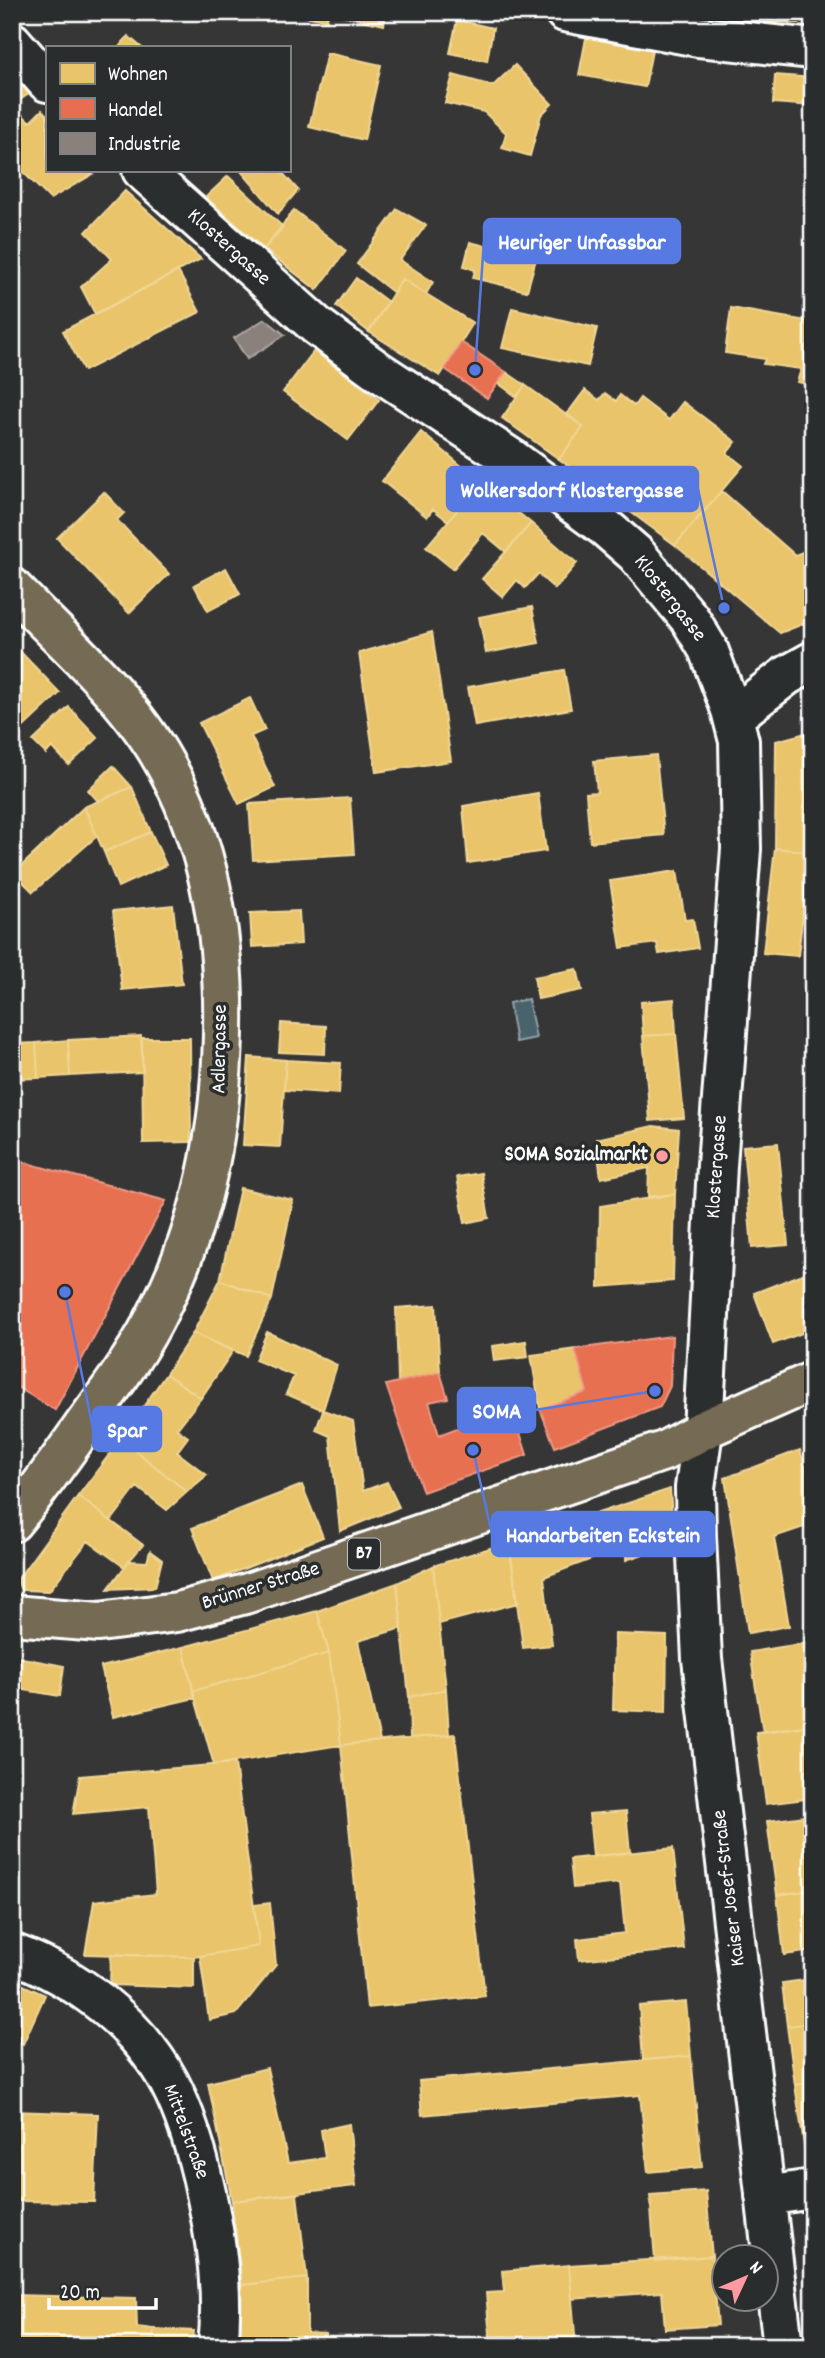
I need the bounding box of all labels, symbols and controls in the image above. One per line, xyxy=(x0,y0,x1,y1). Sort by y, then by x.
legend xyxy=(46,46,290,172)
text: Wohnen xyxy=(108,61,168,91)
text: Handel xyxy=(108,97,162,127)
text: Industrie xyxy=(108,131,181,161)
street label: Klostergasse xyxy=(179,202,277,294)
callout: Heuriger Unfassbar xyxy=(484,219,680,263)
text: Heuriger Unfassbar xyxy=(498,228,666,261)
callout: Wolkersdorf Klostergasse xyxy=(447,467,698,511)
text: Wolkersdorf Klostergasse xyxy=(460,476,684,509)
street label: Klostergasse xyxy=(625,549,713,649)
street label: Adlergasse xyxy=(205,1004,237,1094)
street label: Klostergasse xyxy=(699,1114,737,1220)
place label: SOMA Sozialmarkt xyxy=(504,1141,648,1171)
marker: SOMA Sozialmarkt xyxy=(654,1148,670,1164)
callout: SOMA xyxy=(458,1388,535,1432)
text: SOMA xyxy=(472,1397,522,1430)
callout: Spar xyxy=(93,1407,161,1451)
text: Spar xyxy=(107,1416,147,1449)
callout: Handarbeiten Eckstein xyxy=(492,1512,714,1556)
text: Handarbeiten Eckstein xyxy=(506,1521,701,1554)
road number: B7 xyxy=(348,1538,380,1570)
street label: Brünner Straße xyxy=(198,1555,324,1619)
street label: Kaiser Josef-Straße xyxy=(706,1808,754,1968)
street label: Mittelstraße xyxy=(154,2080,216,2184)
north arrow xyxy=(710,2242,780,2312)
text: N xyxy=(742,2256,768,2281)
scale bar xyxy=(49,2267,156,2311)
text: 20 m xyxy=(60,2279,100,2309)

